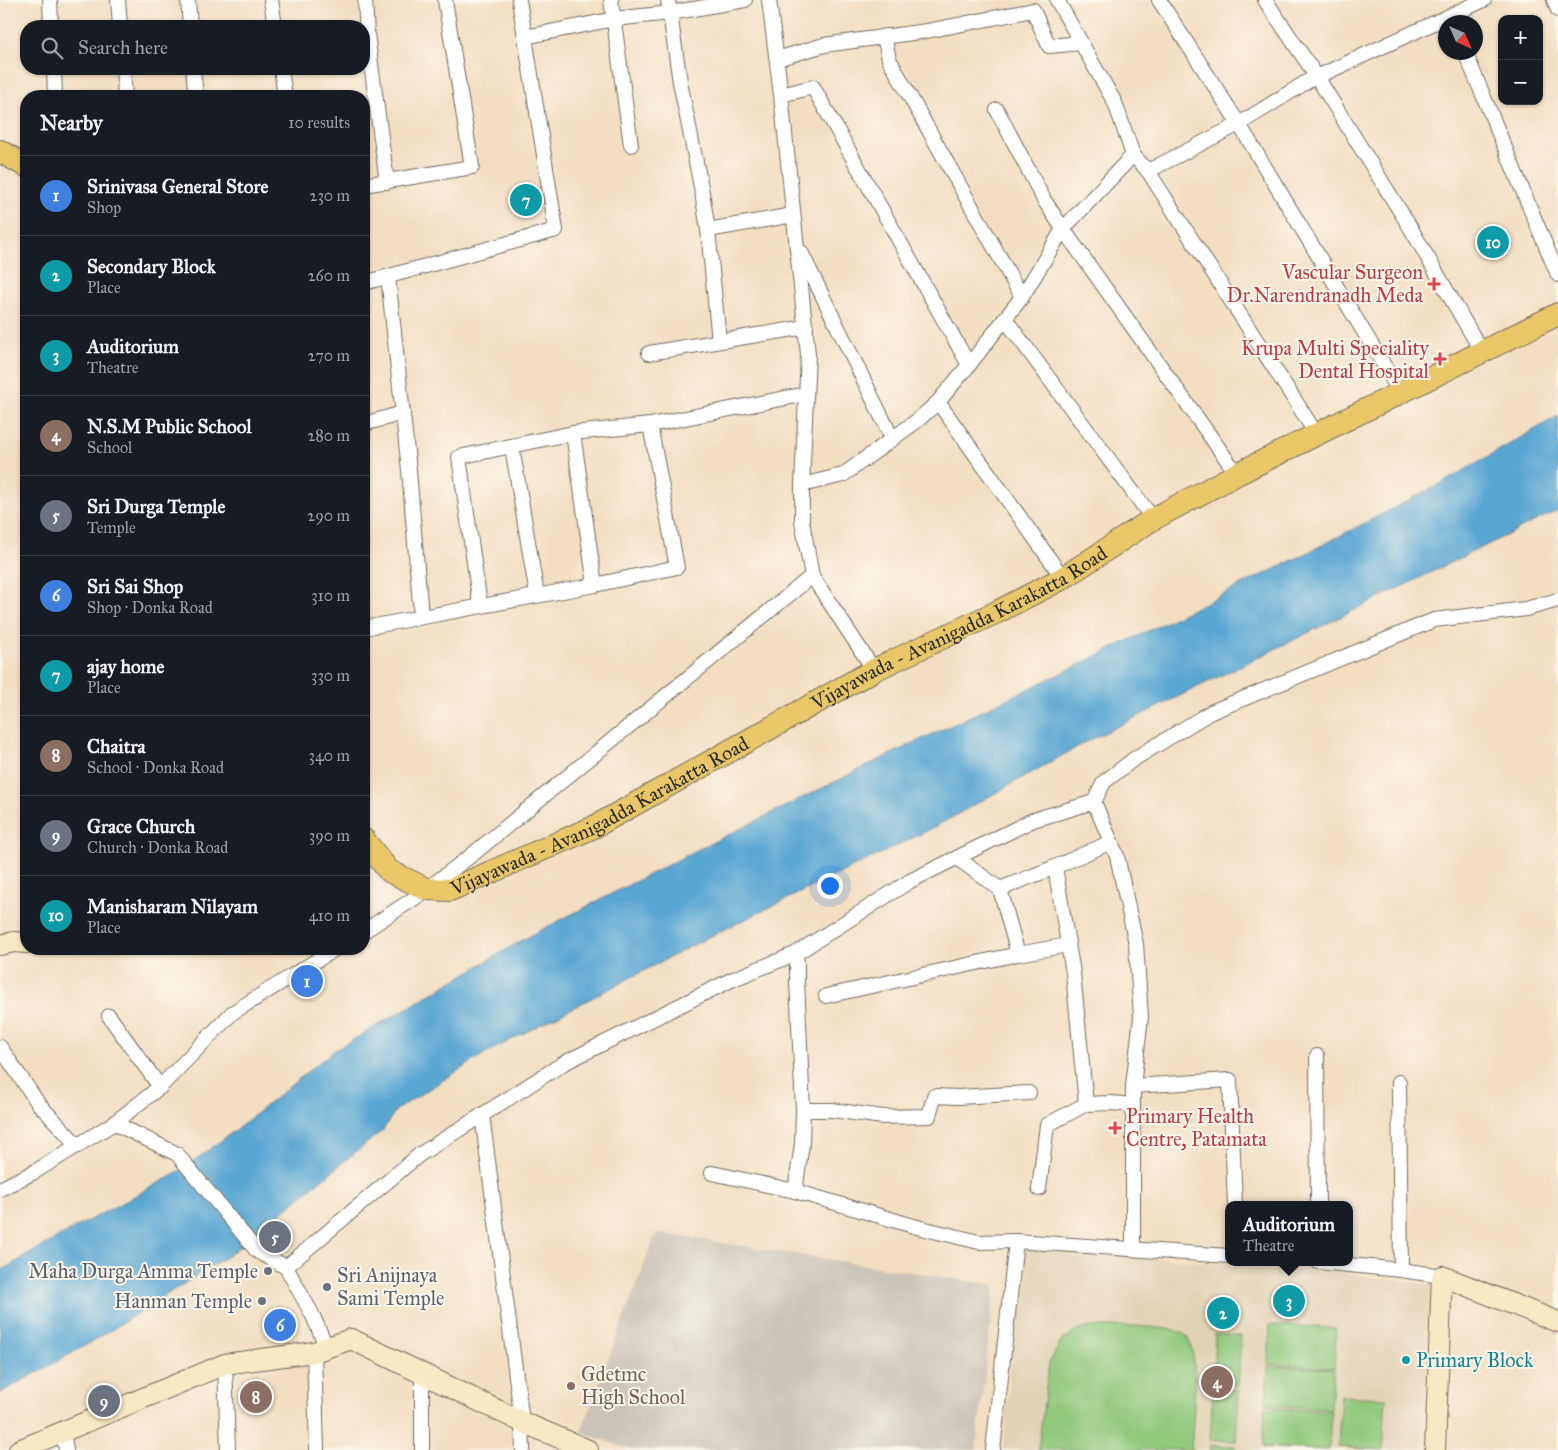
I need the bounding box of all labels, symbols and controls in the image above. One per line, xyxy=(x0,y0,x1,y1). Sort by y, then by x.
north arrow xyxy=(1438,15,1483,60)
map controls xyxy=(1498,15,1543,105)
button: + xyxy=(1498,15,1543,60)
search box xyxy=(20,20,370,75)
icon: search xyxy=(38,34,66,62)
text: Search here xyxy=(78,36,168,59)
button: − xyxy=(1498,60,1543,105)
text: Nearby xyxy=(40,110,103,136)
text: 10 results xyxy=(288,113,350,132)
text: Srinivasa General Store xyxy=(87,175,268,198)
pin: 7 xyxy=(510,181,542,219)
text: 1 xyxy=(53,186,59,205)
text: 230 m xyxy=(310,186,350,205)
text: Shop xyxy=(87,198,121,217)
pin: 10 xyxy=(1477,223,1509,261)
text: Secondary Block xyxy=(87,255,216,278)
place label: Vascular Surgeon Dr.Narendranadh Meda xyxy=(1227,260,1424,307)
text: 2 xyxy=(52,266,60,285)
text: 260 m xyxy=(308,266,350,285)
marker: Vascular Surgeon Dr.Narendranadh Meda xyxy=(1427,277,1441,291)
text: Place xyxy=(87,278,121,297)
text: Auditorium xyxy=(87,335,179,358)
place label: Krupa Multi Speciality Dental Hospital xyxy=(1241,336,1430,383)
text: 3 xyxy=(53,346,59,365)
text: 270 m xyxy=(308,346,350,365)
marker: Krupa Multi Speciality Dental Hospital xyxy=(1433,352,1447,366)
text: Theatre xyxy=(87,358,138,377)
text: N.S.M Public School xyxy=(87,415,252,438)
text: 4 xyxy=(52,426,60,445)
text: 280 m xyxy=(307,426,350,445)
text: School xyxy=(87,438,132,457)
text: Sri Durga Temple xyxy=(87,495,225,518)
text: 5 xyxy=(52,506,60,525)
text: 290 m xyxy=(307,506,350,525)
text: Temple xyxy=(87,518,136,537)
street label: Vijayawada - Avanigadda Karakatta Road xyxy=(806,541,1111,715)
text: Sri Sai Shop xyxy=(87,575,183,598)
text: 6 xyxy=(52,586,60,605)
text: 310 m xyxy=(311,586,350,605)
text: Shop · Donka Road xyxy=(87,598,213,617)
text: ajay home xyxy=(87,655,164,678)
text: 7 xyxy=(52,666,60,685)
text: 330 m xyxy=(311,666,350,685)
text: Place xyxy=(87,678,121,697)
street label: Vijayawada - Avanigadda Karakatta Road xyxy=(446,731,753,901)
text: Chaitra xyxy=(87,735,146,758)
text: 8 xyxy=(52,746,60,765)
text: 340 m xyxy=(308,746,350,765)
text: School · Donka Road xyxy=(87,758,224,777)
text: Grace Church xyxy=(87,815,195,838)
text: 9 xyxy=(52,826,60,845)
text: 390 m xyxy=(309,826,350,845)
text: Church · Donka Road xyxy=(87,838,228,857)
your location xyxy=(817,873,843,899)
text: Manisharam Nilayam xyxy=(87,895,258,918)
text: 10 xyxy=(48,906,64,925)
text: 410 m xyxy=(309,906,350,925)
text: Place xyxy=(87,918,121,937)
pin: 1 xyxy=(291,962,323,1000)
place label: Primary Health Centre, Patamata xyxy=(1126,1104,1267,1151)
marker: Primary Health Centre, Patamata xyxy=(1108,1121,1122,1135)
popup xyxy=(1225,1201,1353,1266)
text: Auditorium xyxy=(1243,1213,1335,1236)
pin: 5 xyxy=(259,1218,291,1256)
text: Theatre xyxy=(1243,1236,1294,1255)
place label: Maha Durga Amma Temple xyxy=(28,1259,258,1284)
place label: Sri Anijnaya Sami Temple xyxy=(337,1263,444,1310)
marker: Maha Durga Amma Temple xyxy=(262,1265,274,1277)
marker: Sri Anijnaya Sami Temple xyxy=(321,1281,333,1293)
pin: 3 xyxy=(1273,1282,1305,1320)
place label: Hanman Temple xyxy=(114,1289,252,1313)
pin: 2 xyxy=(1207,1294,1239,1332)
marker: Hanman Temple xyxy=(256,1295,268,1307)
pin: 6 xyxy=(264,1306,296,1344)
place label: Primary Block xyxy=(1416,1348,1534,1372)
marker: Primary Block xyxy=(1400,1354,1412,1366)
place label: Gdetmc High School xyxy=(581,1362,686,1410)
pin: 4 xyxy=(1201,1363,1233,1401)
pin: 8 xyxy=(240,1378,272,1416)
marker: Gdetmc High School xyxy=(565,1380,577,1392)
pin: 9 xyxy=(88,1382,120,1420)

